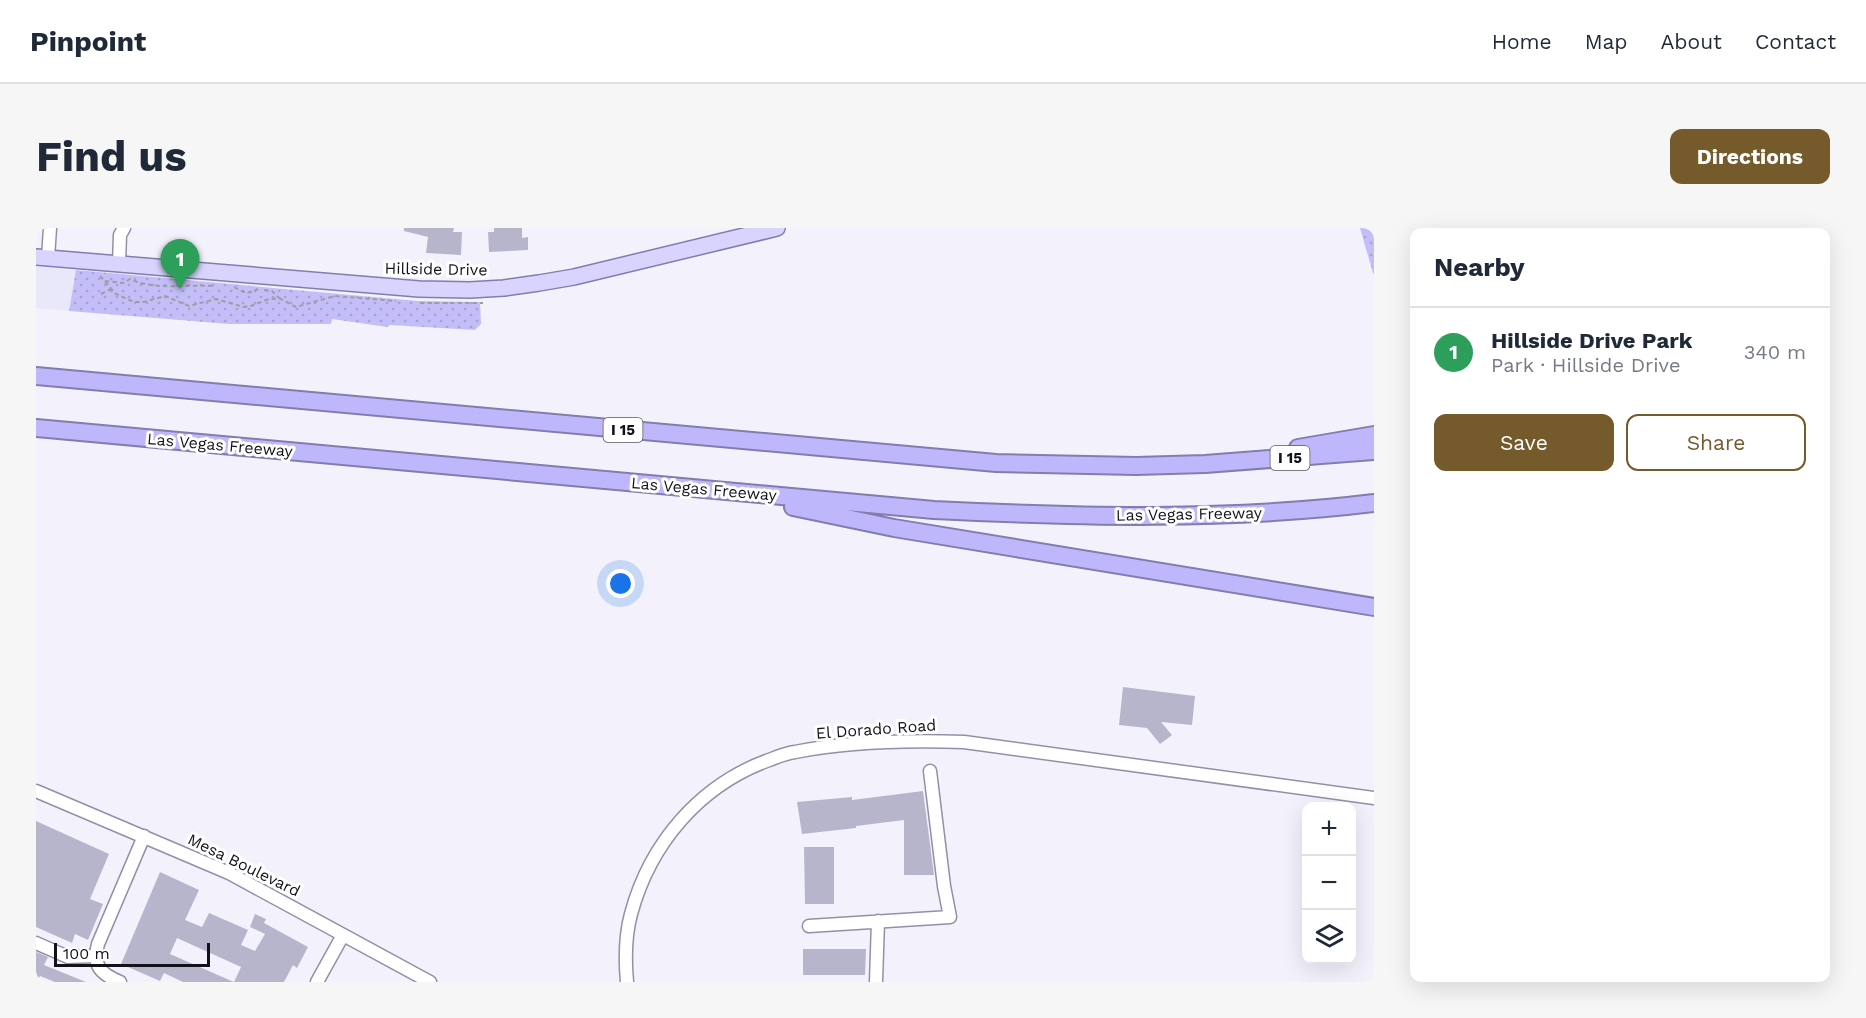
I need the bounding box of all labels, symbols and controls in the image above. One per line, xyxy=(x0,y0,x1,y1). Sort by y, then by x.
text: Pinpoint xyxy=(30,25,146,58)
text: Home xyxy=(1492,29,1552,54)
text: Map xyxy=(1585,29,1628,54)
text: About xyxy=(1661,29,1722,54)
text: Contact xyxy=(1755,29,1836,54)
button: Directions xyxy=(1670,129,1830,184)
text: Find us xyxy=(36,132,187,181)
pin: 1 xyxy=(160,239,200,289)
text: Nearby xyxy=(1434,252,1525,282)
street label: Hillside Drive xyxy=(384,259,488,279)
text: Hillside Drive Park xyxy=(1491,328,1692,353)
text: 1 xyxy=(1449,340,1458,364)
text: 340 m xyxy=(1744,340,1806,364)
text: Park · Hillside Drive xyxy=(1491,353,1680,377)
button: Save xyxy=(1434,414,1614,471)
button: Share xyxy=(1626,414,1806,471)
road number: I 15 xyxy=(604,418,642,442)
street label: Las Vegas Freeway xyxy=(146,429,294,461)
road number: I 15 xyxy=(1270,446,1310,470)
street label: Las Vegas Freeway xyxy=(630,473,778,505)
street label: Las Vegas Freeway xyxy=(1116,503,1263,525)
your location xyxy=(606,569,635,598)
street label: El Dorado Road xyxy=(815,715,937,743)
map controls xyxy=(1302,802,1356,964)
button: + xyxy=(1302,802,1356,856)
street label: Mesa Boulevard xyxy=(185,830,303,900)
button: − xyxy=(1302,856,1356,910)
button: layers xyxy=(1302,910,1356,964)
scale bar xyxy=(54,940,210,968)
text: 100 m xyxy=(63,944,110,963)

